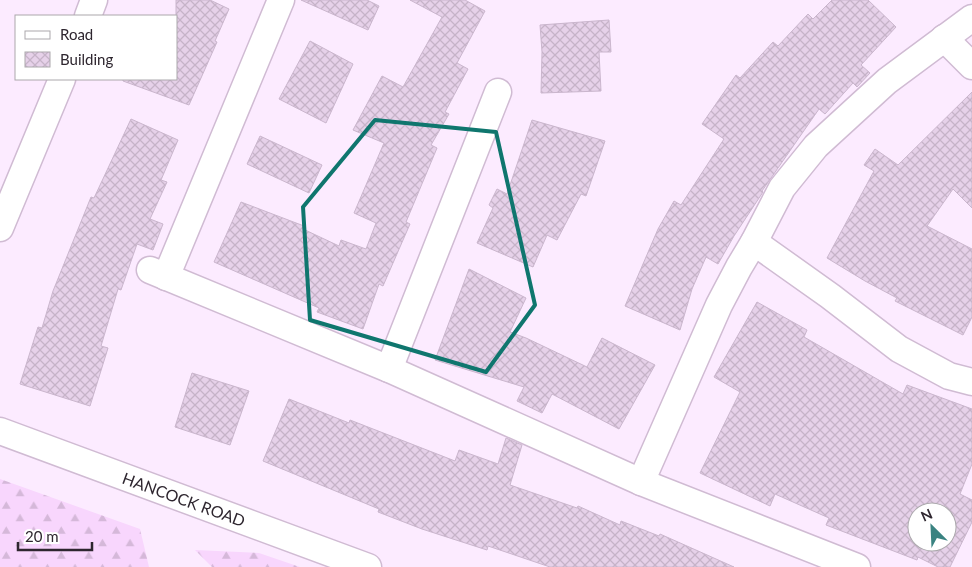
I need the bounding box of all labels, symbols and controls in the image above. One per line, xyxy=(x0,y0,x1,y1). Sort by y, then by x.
legend xyxy=(15,15,178,80)
text: Road xyxy=(60,25,93,43)
text: Building xyxy=(60,50,113,68)
street label: HANCOCK ROAD xyxy=(120,468,248,530)
north arrow xyxy=(907,502,957,552)
text: N xyxy=(918,505,935,525)
scale bar xyxy=(18,520,91,552)
text: 20 m xyxy=(25,527,59,545)

